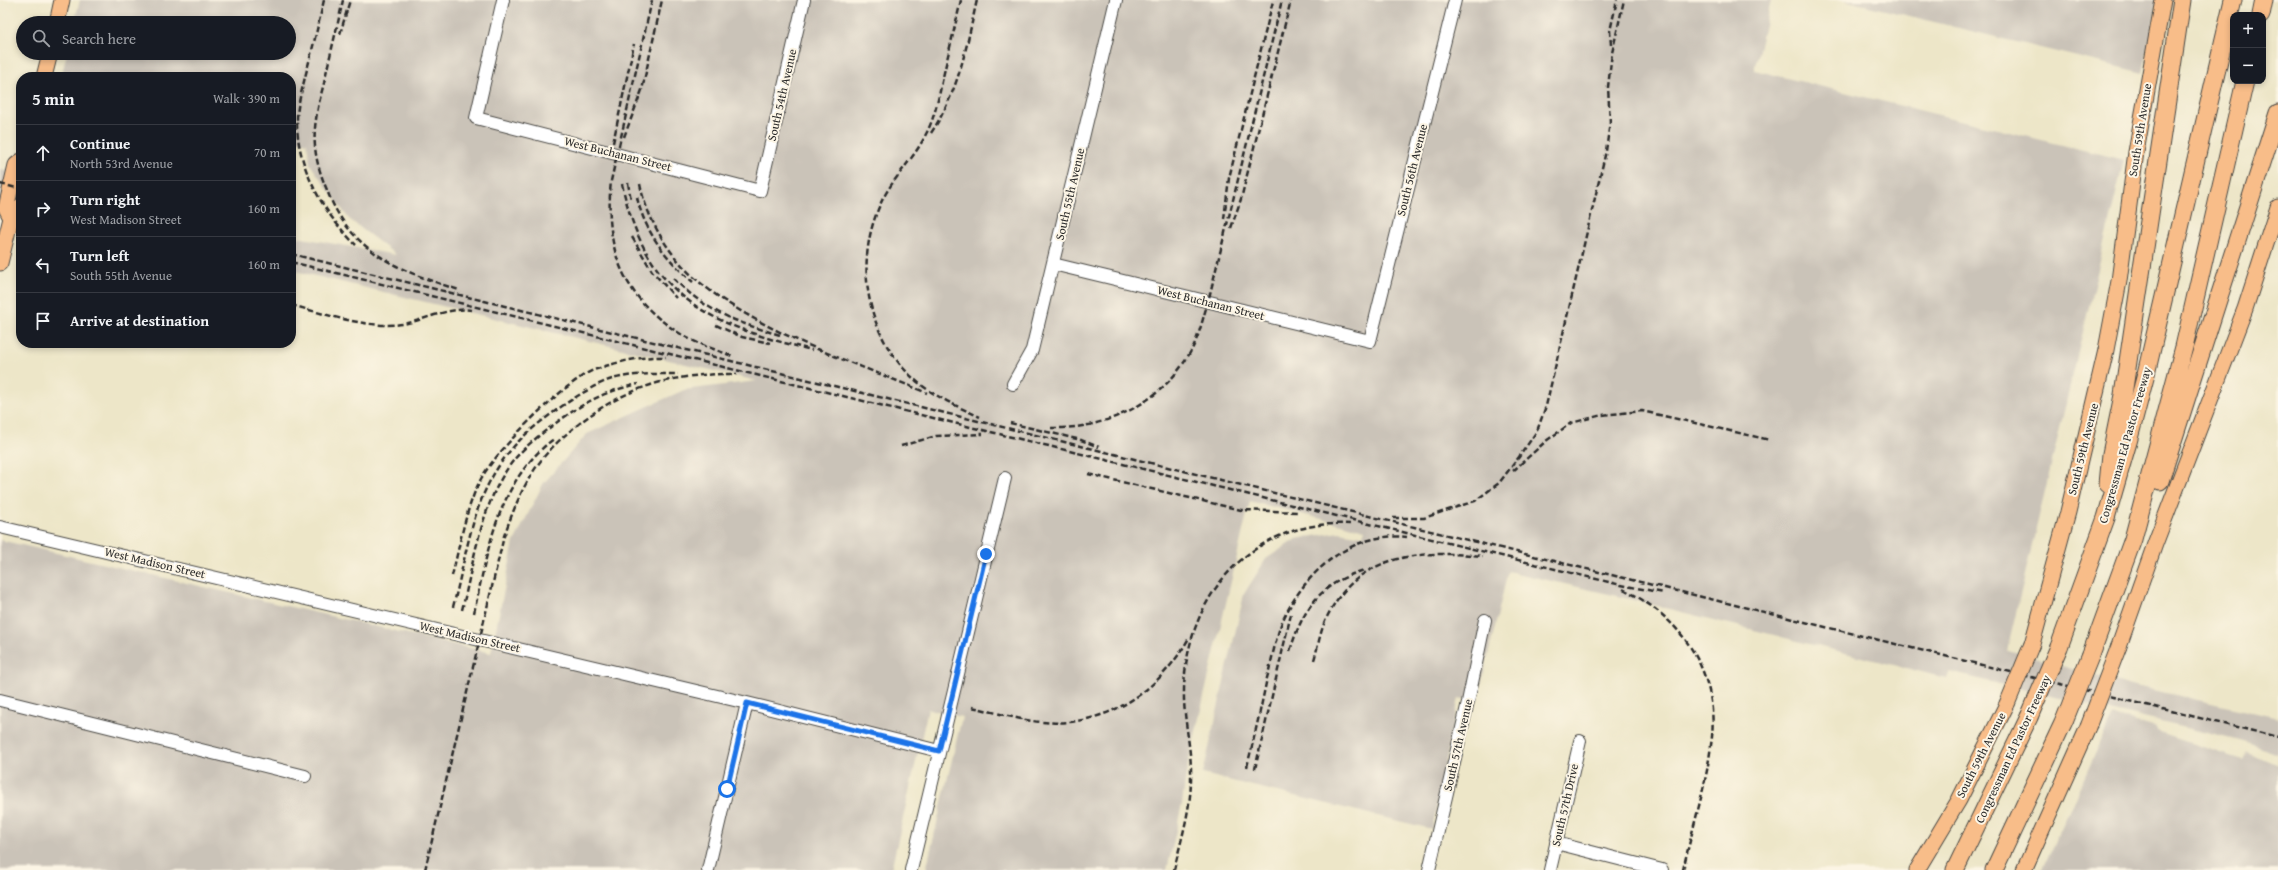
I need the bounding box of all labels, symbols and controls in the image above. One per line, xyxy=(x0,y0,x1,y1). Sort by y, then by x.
map controls xyxy=(2230,12,2266,84)
button: + xyxy=(2230,12,2266,48)
search box xyxy=(16,16,296,60)
icon: search xyxy=(30,27,52,49)
text: Search here xyxy=(62,28,136,49)
street label: South 54th Avenue xyxy=(763,47,800,143)
button: − xyxy=(2230,48,2266,84)
street label: South 59th Avenue xyxy=(2124,82,2155,178)
text: 5 min xyxy=(32,86,74,111)
text: Walk · 390 m xyxy=(213,89,280,108)
street label: South 56th Avenue xyxy=(1392,122,1431,218)
street label: West Buchanan Street xyxy=(563,132,674,175)
text: Continue xyxy=(70,133,131,154)
icon: ahead xyxy=(32,142,54,164)
text: 70 m xyxy=(254,143,280,162)
street label: South 55th Avenue xyxy=(1051,146,1088,242)
text: North 53rd Avenue xyxy=(70,154,173,173)
text: Turn right xyxy=(70,189,141,210)
icon: right xyxy=(32,198,54,220)
text: 160 m xyxy=(248,199,280,218)
text: West Madison Street xyxy=(70,210,182,229)
text: Turn left xyxy=(70,245,129,266)
icon: left xyxy=(32,254,54,276)
text: 160 m xyxy=(248,255,280,274)
text: South 55th Avenue xyxy=(70,266,172,285)
street label: West Buchanan Street xyxy=(1156,281,1267,324)
icon: arrive xyxy=(32,310,54,332)
text: Arrive at destination xyxy=(70,310,209,331)
street label: Congressman Ed Pastor Freeway xyxy=(2094,365,2155,525)
street label: South 59th Avenue xyxy=(2063,401,2102,497)
street label: West Madison Street xyxy=(103,543,208,583)
route end xyxy=(977,545,995,563)
street label: West Madison Street xyxy=(418,617,523,657)
street label: Congressman Ed Pastor Freeway xyxy=(1971,672,2054,826)
street label: South 57th Avenue xyxy=(1439,697,1476,793)
street label: South 59th Avenue xyxy=(1952,709,2010,801)
street label: South 57th Drive xyxy=(1547,762,1582,848)
route start xyxy=(718,780,736,798)

